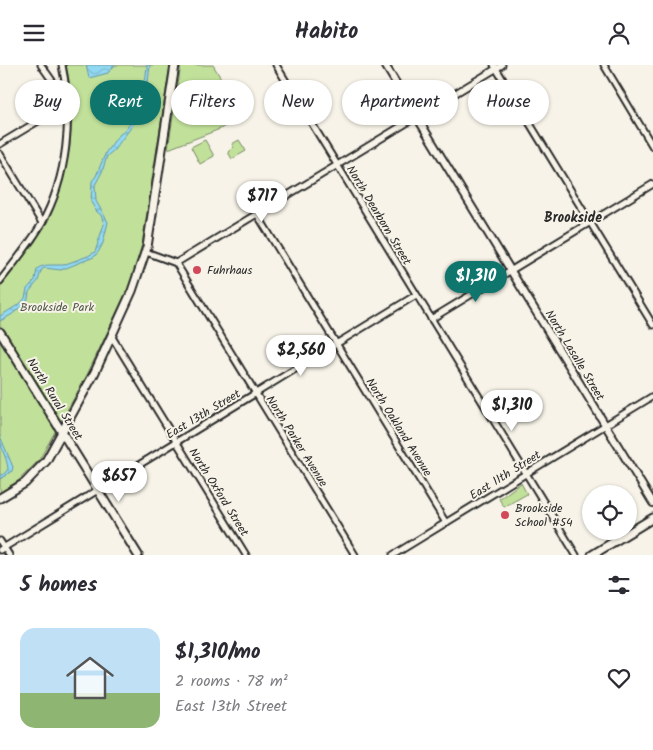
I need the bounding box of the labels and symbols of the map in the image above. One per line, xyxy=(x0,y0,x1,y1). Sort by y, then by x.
street label: North Dearborn Street xyxy=(341,162,416,269)
pin: $717 xyxy=(232,181,292,223)
district label: Brookside xyxy=(544,207,602,229)
place label: Fuhrhaus xyxy=(207,261,252,280)
pin: $1,310 xyxy=(435,261,517,303)
marker: Fuhrhaus xyxy=(191,264,203,276)
park label: Brookside Park xyxy=(20,298,94,317)
street label: North Lasalle Street xyxy=(540,306,609,405)
pin: $2,560 xyxy=(260,335,342,377)
street label: North Rural Street xyxy=(22,354,88,444)
street label: North Oakland Avenue xyxy=(361,374,437,481)
street label: East 13th Street xyxy=(162,384,245,444)
pin: $1,310 xyxy=(471,389,553,432)
street label: North Parker Avenue xyxy=(261,392,333,491)
street label: North Oxford Street xyxy=(184,444,254,540)
street label: East 11th Street xyxy=(466,446,545,505)
pin: $657 xyxy=(89,461,149,503)
place label: Brookside School #54 xyxy=(515,499,573,532)
marker: Brookside School #54 xyxy=(499,509,511,521)

